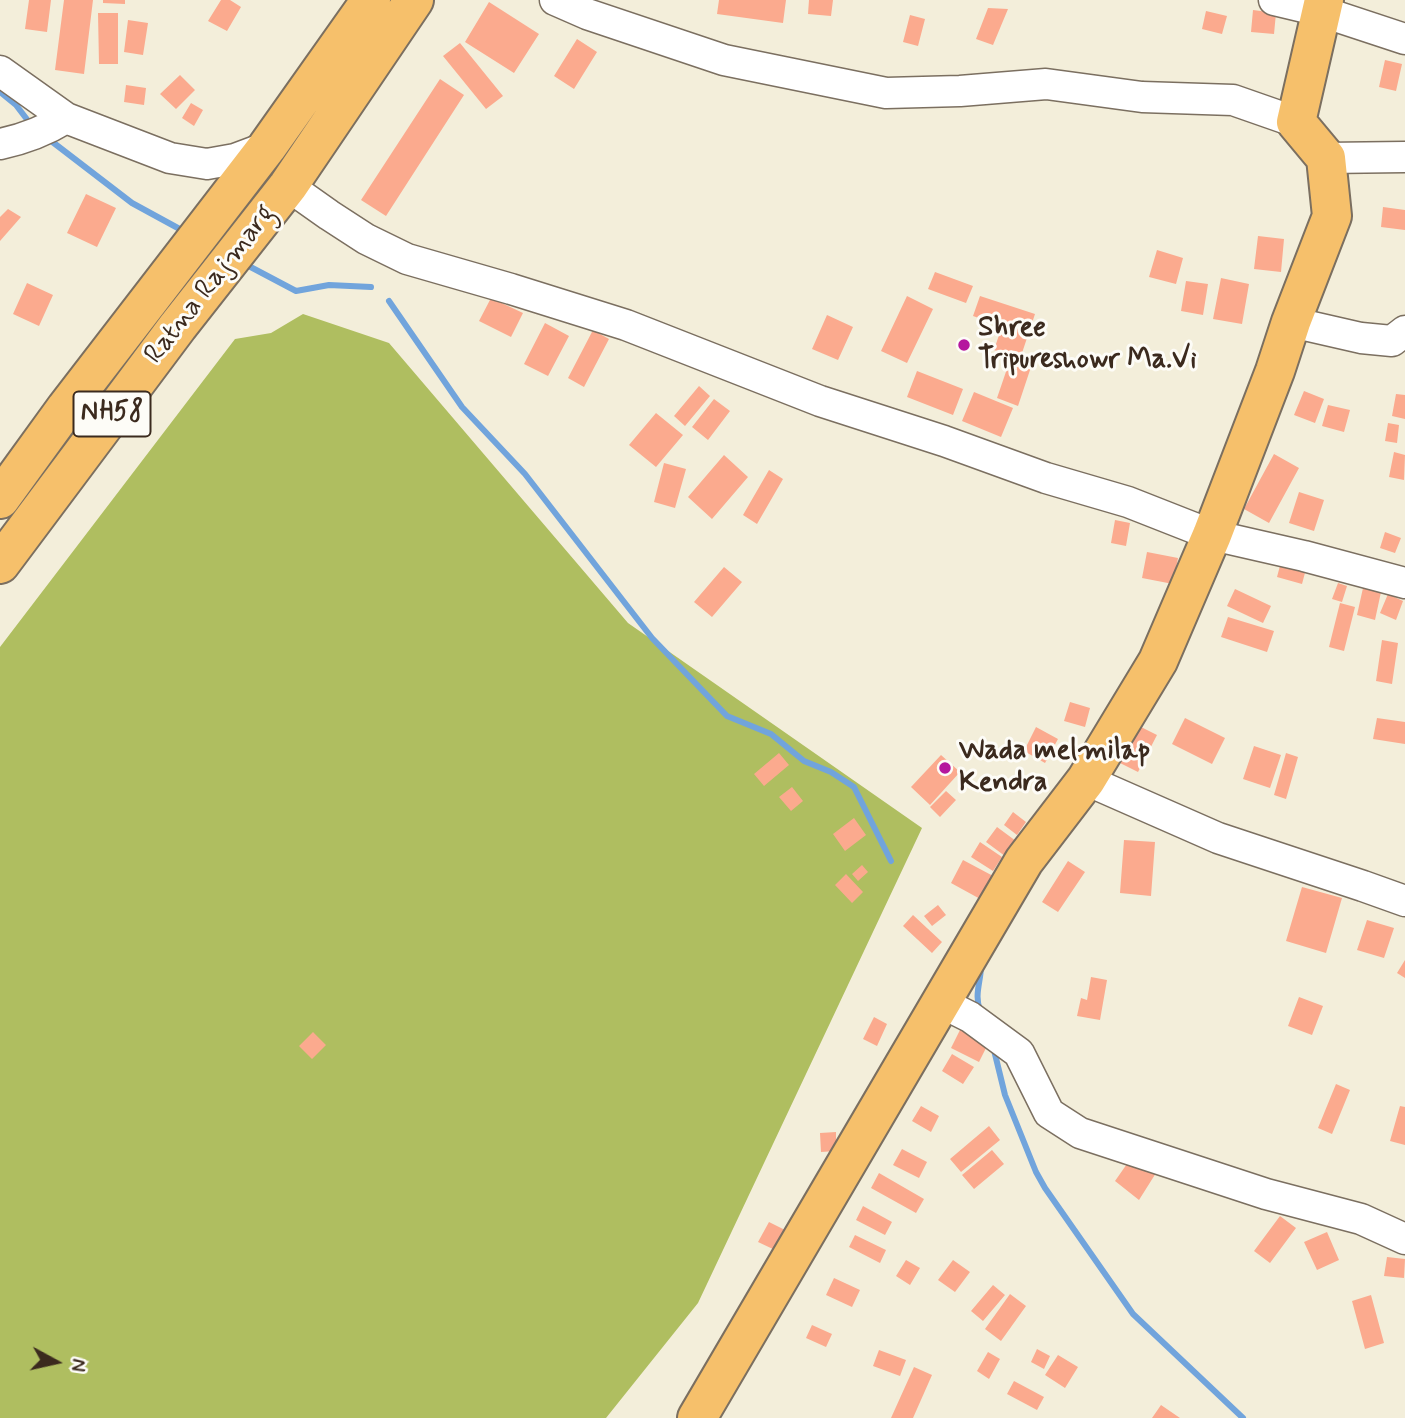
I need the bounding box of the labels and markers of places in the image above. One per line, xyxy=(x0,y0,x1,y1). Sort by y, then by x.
place label: Shree Tripureshowr Ma.Vi xyxy=(978,312,1196,378)
marker: Shree Tripureshowr Ma.Vi xyxy=(956,337,972,353)
place label: Wada melmilap Kendra xyxy=(959,735,1150,801)
marker: Wada melmilap Kendra xyxy=(937,760,953,776)

